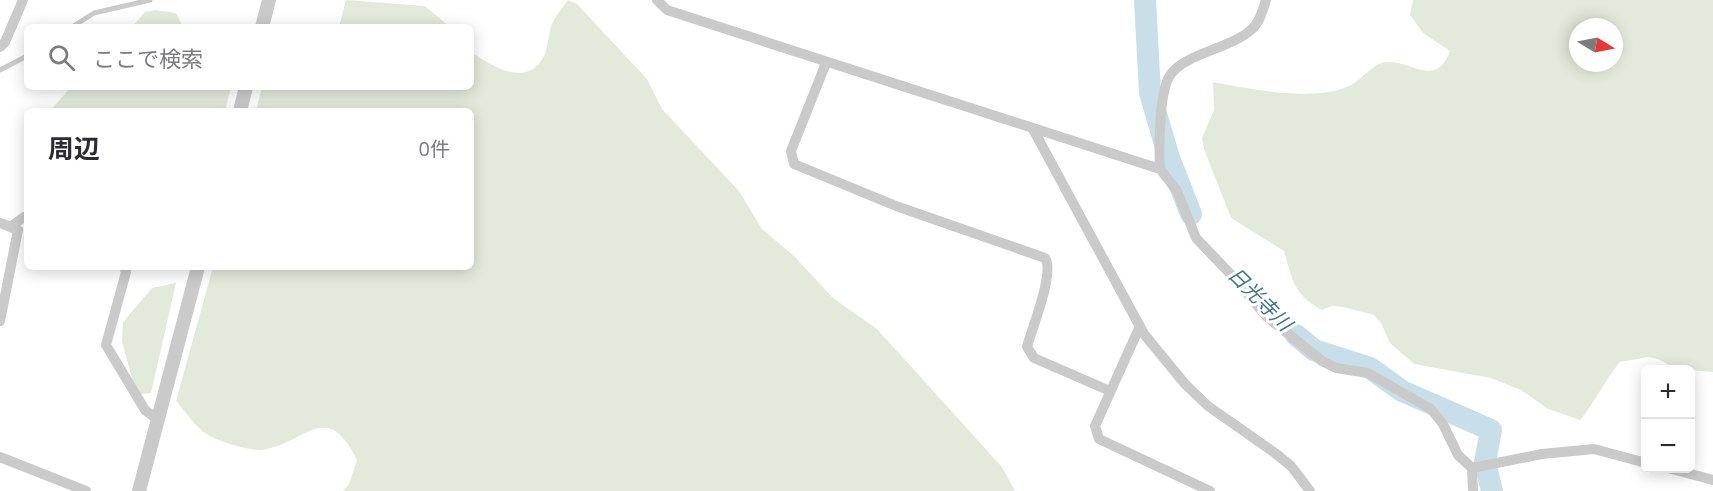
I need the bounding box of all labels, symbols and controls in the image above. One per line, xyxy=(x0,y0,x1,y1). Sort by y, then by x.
north arrow xyxy=(1569,18,1623,72)
search box xyxy=(24,24,474,90)
icon: search xyxy=(45,41,78,74)
text: ここで検索 xyxy=(93,43,203,73)
text: 周辺 xyxy=(48,130,100,166)
text: 0件 xyxy=(419,135,450,162)
water label: 日光寺川 xyxy=(1223,261,1300,338)
map controls xyxy=(1641,365,1695,473)
button: + xyxy=(1641,365,1695,419)
button: − xyxy=(1641,419,1695,473)

